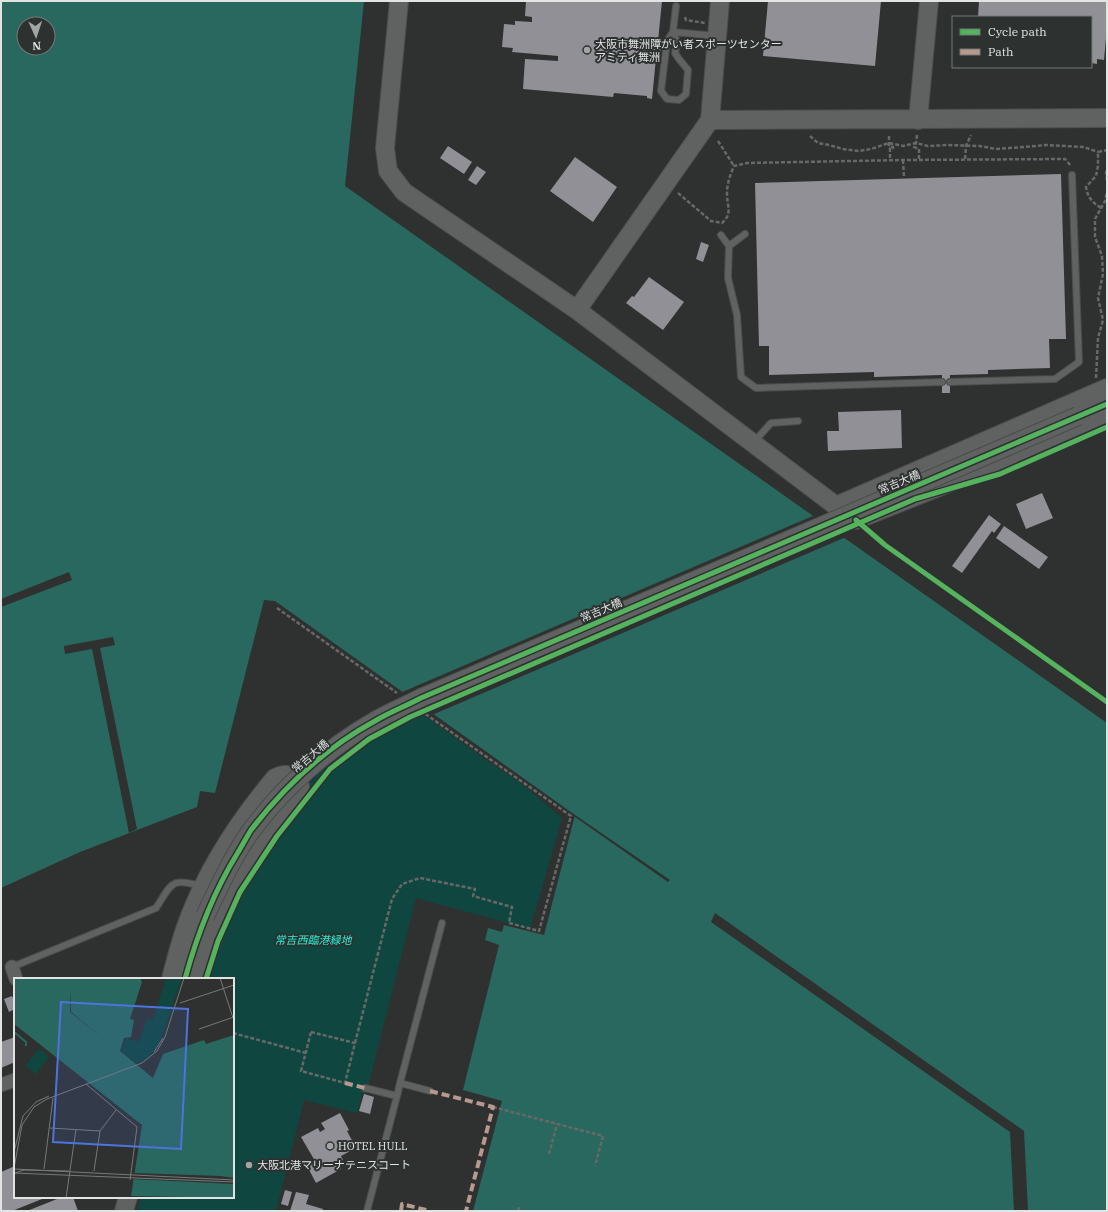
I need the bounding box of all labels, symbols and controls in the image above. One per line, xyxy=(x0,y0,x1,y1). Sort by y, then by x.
north arrow xyxy=(16,16,56,56)
legend xyxy=(952,16,1092,68)
text: Cycle path xyxy=(988,24,1047,39)
place label: 大阪市舞洲障がい者スポーツセンター アミティ舞洲 xyxy=(595,37,782,64)
text: N xyxy=(32,39,41,53)
text: Path xyxy=(988,44,1014,59)
marker: 大阪市舞洲障がい者スポーツセンター アミティ舞洲 xyxy=(582,45,592,55)
street label: 常吉大橋 xyxy=(876,467,922,497)
street label: 常吉大橋 xyxy=(578,595,624,625)
street label: 常吉大橋 xyxy=(289,736,331,776)
park label: 常吉西臨港緑地 xyxy=(275,933,352,947)
inset map xyxy=(14,978,234,1198)
place label: HOTEL HULL xyxy=(338,1139,408,1153)
marker: HOTEL HULL xyxy=(325,1141,335,1151)
place label: 大阪北港マリーナテニスコート xyxy=(257,1158,411,1172)
marker: 大阪北港マリーナテニスコート xyxy=(244,1160,254,1170)

